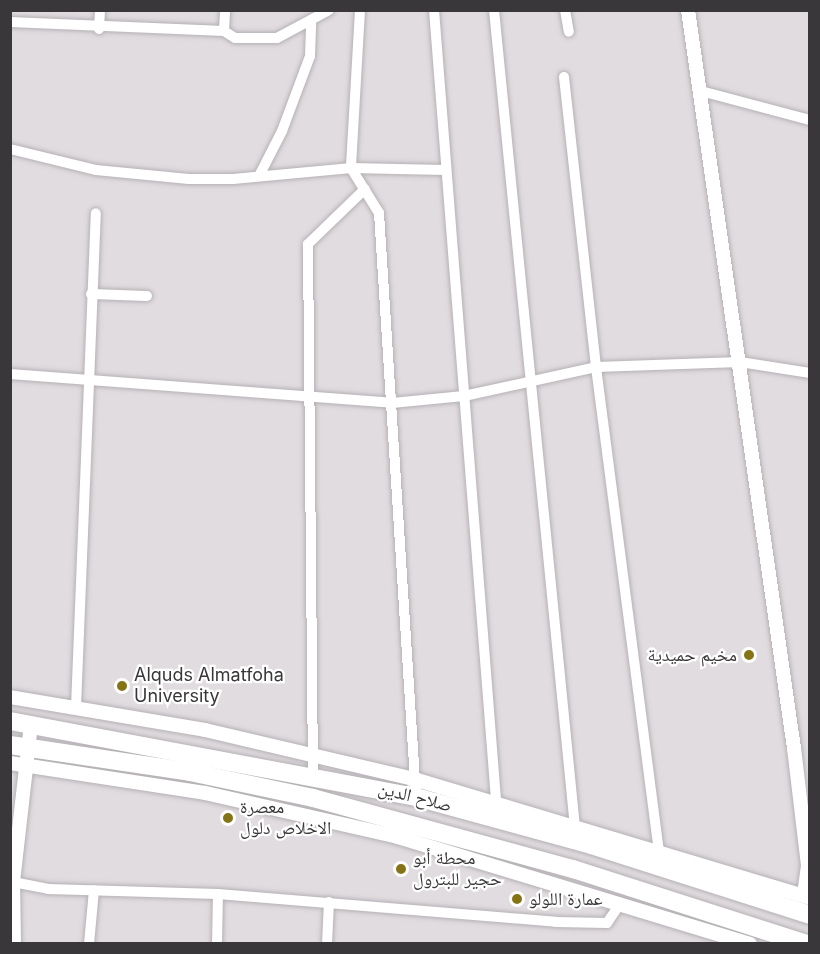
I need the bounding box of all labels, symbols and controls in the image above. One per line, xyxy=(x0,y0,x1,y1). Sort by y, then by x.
place label: مخيم حميدية xyxy=(648,644,737,666)
marker: مخيم حميدية xyxy=(742,648,756,662)
place label: Alquds Almatfoha University xyxy=(134,665,284,708)
marker: Alquds Almatfoha University xyxy=(115,679,129,693)
street label: صلاح الدين xyxy=(376,777,454,817)
place label: معصرة الاخلاص دلول xyxy=(240,797,331,840)
marker: معصرة الاخلاص دلول xyxy=(221,811,235,825)
place label: محطة أبو حجير للبترول xyxy=(413,848,502,890)
marker: محطة أبو حجير للبترول xyxy=(394,862,408,876)
place label: عمارة اللولو xyxy=(529,888,603,910)
marker: عمارة اللولو xyxy=(510,892,524,906)

